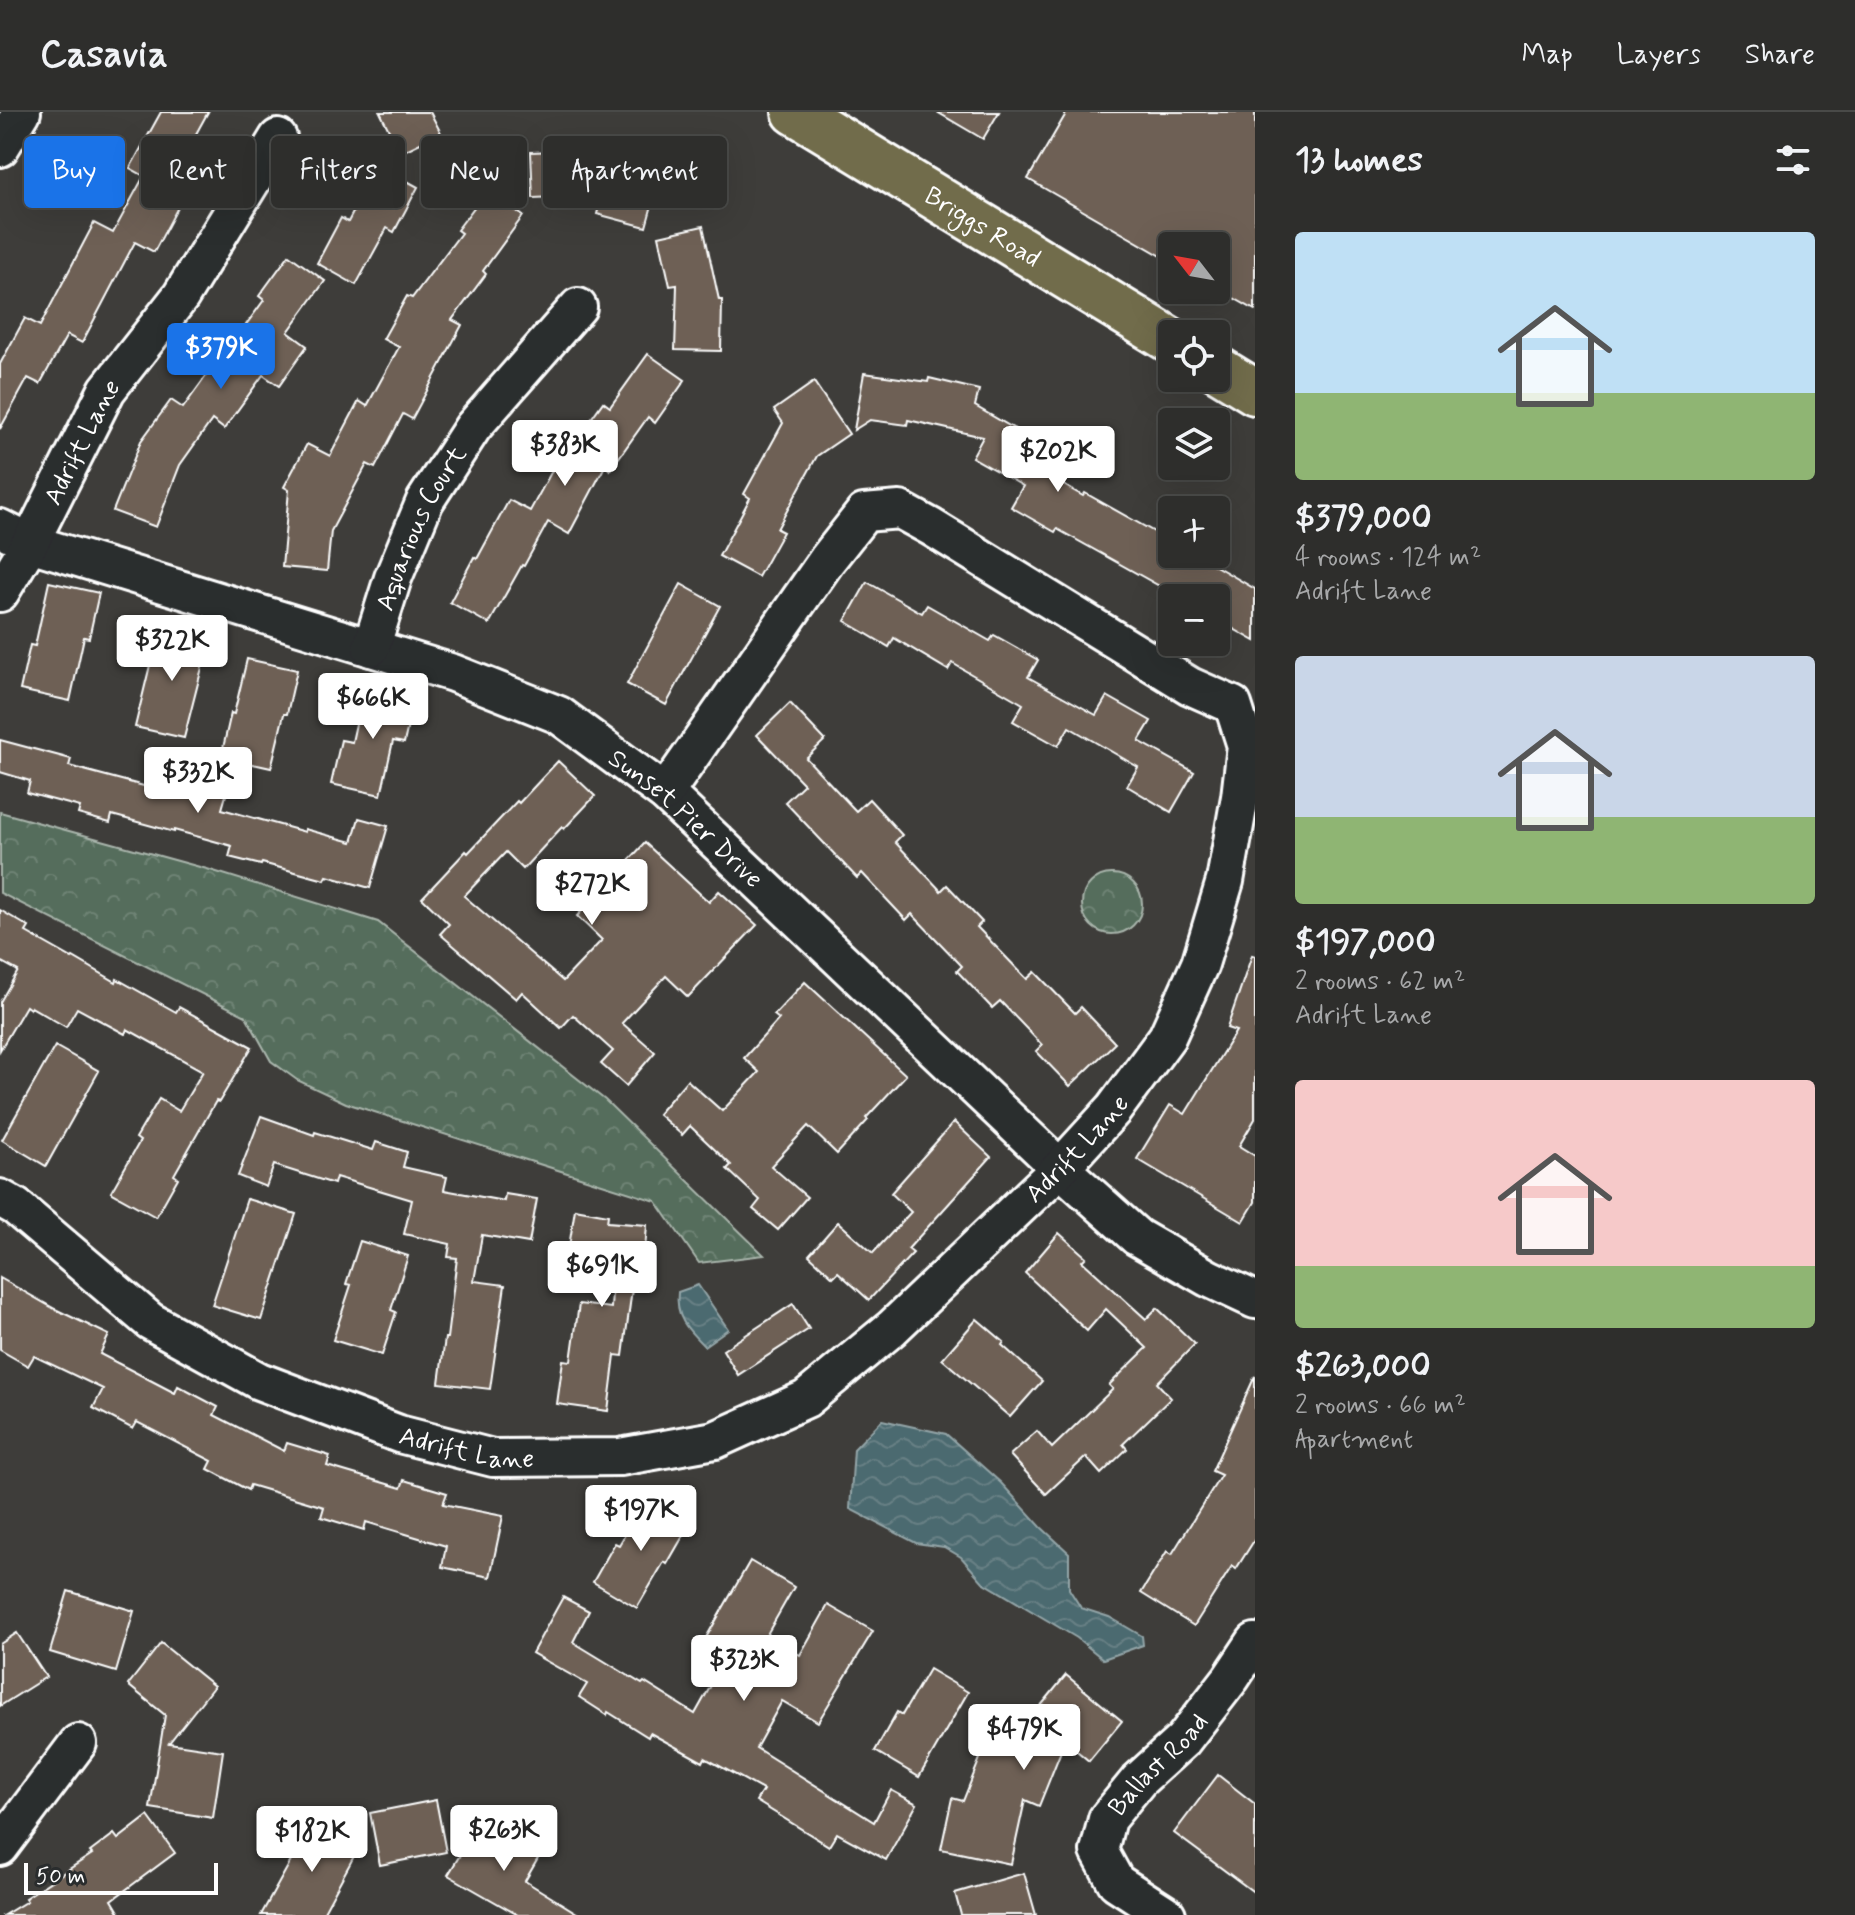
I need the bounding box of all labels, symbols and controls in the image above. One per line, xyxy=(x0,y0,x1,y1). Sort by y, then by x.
text: Casavia xyxy=(40,31,168,80)
text: Map xyxy=(1522,37,1573,74)
text: Layers xyxy=(1617,37,1701,74)
text: Share xyxy=(1745,37,1815,74)
chip: Buy xyxy=(24,136,125,208)
chip: Rent xyxy=(141,136,255,208)
chip: Filters xyxy=(271,136,405,208)
chip: New xyxy=(421,136,527,208)
chip: Apartment xyxy=(543,136,727,208)
text: 13 homes xyxy=(1295,138,1423,183)
icon: filters xyxy=(1771,138,1815,182)
street label: Briggs Road xyxy=(918,180,1046,276)
north arrow xyxy=(1158,232,1230,304)
map controls xyxy=(1158,232,1230,656)
icon: home xyxy=(1483,284,1627,428)
button: locate xyxy=(1158,320,1230,392)
pin: $379K xyxy=(165,323,277,391)
text: $379K xyxy=(185,332,257,366)
street label: Adrift Lane xyxy=(37,372,129,511)
button: layers xyxy=(1158,408,1230,480)
pin: $383K xyxy=(509,420,621,488)
pin: $202K xyxy=(1002,426,1114,494)
text: $383K xyxy=(530,429,600,463)
text: $202K xyxy=(1020,435,1096,469)
street label: Aquarious Court xyxy=(369,440,475,615)
button: + xyxy=(1158,496,1230,568)
text: $379,000 xyxy=(1295,496,1432,541)
text: 4 rooms · 124 m² xyxy=(1295,541,1481,575)
text: Adrift Lane xyxy=(1295,575,1432,609)
button: − xyxy=(1158,584,1230,656)
pin: $322K xyxy=(116,615,228,683)
text: $322K xyxy=(135,624,209,658)
pin: $666K xyxy=(317,673,429,741)
text: $666K xyxy=(336,682,410,716)
icon: home xyxy=(1483,708,1627,852)
street label: Sunset Pier Drive xyxy=(601,742,770,896)
pin: $332K xyxy=(142,747,254,815)
text: $332K xyxy=(162,756,234,790)
pin: $272K xyxy=(536,859,648,927)
text: $272K xyxy=(555,868,629,902)
text: $197,000 xyxy=(1295,920,1436,965)
text: 2 rooms · 62 m² xyxy=(1295,965,1465,999)
text: Adrift Lane xyxy=(1295,999,1432,1033)
street label: Adrift Lane xyxy=(1019,1089,1138,1211)
icon: home xyxy=(1483,1132,1627,1276)
pin: $691K xyxy=(546,1241,658,1309)
text: $691K xyxy=(566,1250,638,1284)
text: $263,000 xyxy=(1295,1344,1431,1389)
text: 2 rooms · 66 m² xyxy=(1295,1389,1466,1423)
street label: Adrift Lane xyxy=(395,1420,534,1477)
text: Apartment xyxy=(1295,1423,1413,1457)
pin: $197K xyxy=(585,1485,697,1553)
text: $197K xyxy=(603,1494,679,1528)
pin: $323K xyxy=(688,1635,800,1703)
text: $323K xyxy=(709,1644,779,1678)
pin: $479K xyxy=(968,1704,1080,1772)
street label: Ballast Road xyxy=(1101,1707,1217,1824)
text: $479K xyxy=(986,1713,1062,1747)
pin: $263K xyxy=(448,1805,560,1873)
pin: $182K xyxy=(256,1806,368,1874)
text: $263K xyxy=(468,1814,540,1848)
text: $182K xyxy=(274,1815,350,1849)
scale bar xyxy=(24,1859,218,1895)
text: 50 m xyxy=(36,1863,85,1891)

